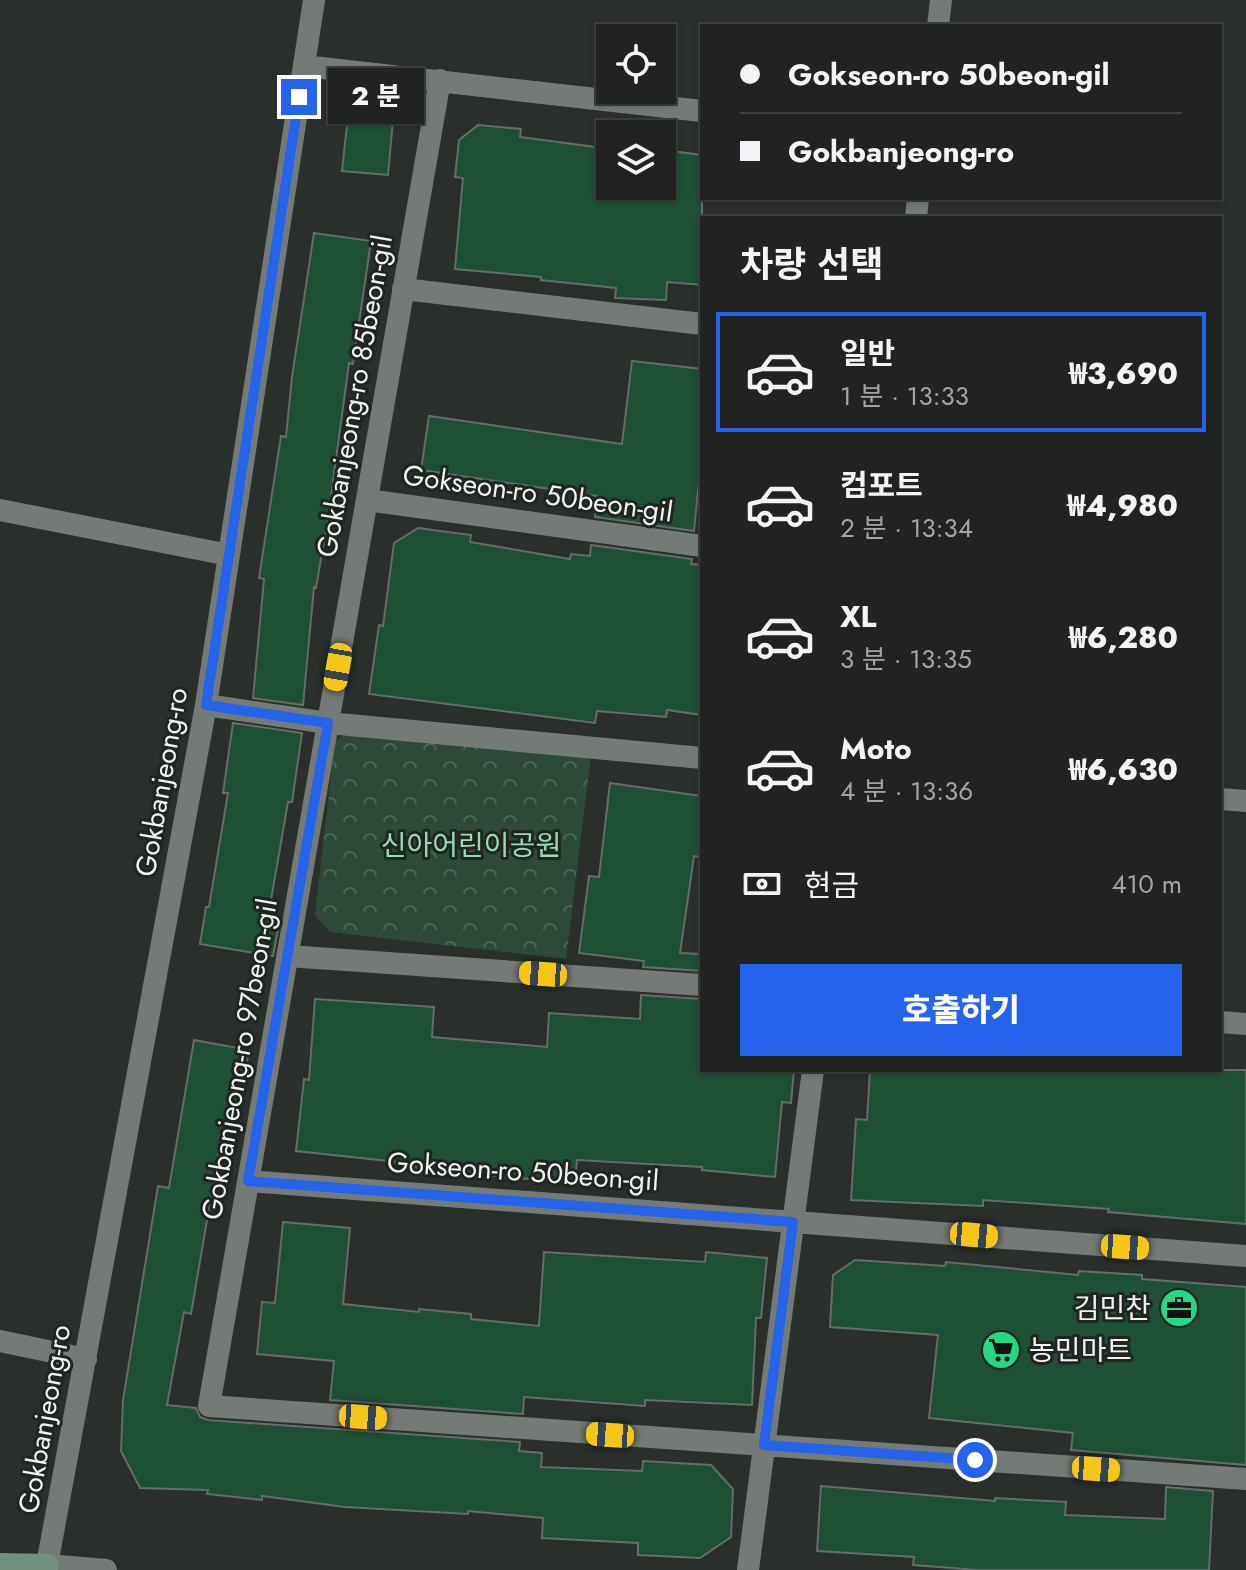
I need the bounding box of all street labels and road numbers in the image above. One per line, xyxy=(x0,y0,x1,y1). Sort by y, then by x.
street label: Gokbanjeong-ro 85beon-gil xyxy=(306,232,403,560)
street label: Gokseon-ro 50beon-gil xyxy=(400,454,676,533)
street label: Gokbanjeong-ro xyxy=(125,684,198,880)
street label: Gokbanjeong-ro 97beon-gil xyxy=(191,895,288,1223)
street label: Gokseon-ro 50beon-gil xyxy=(386,1142,660,1201)
street label: Gokbanjeong-ro xyxy=(8,1321,81,1517)

